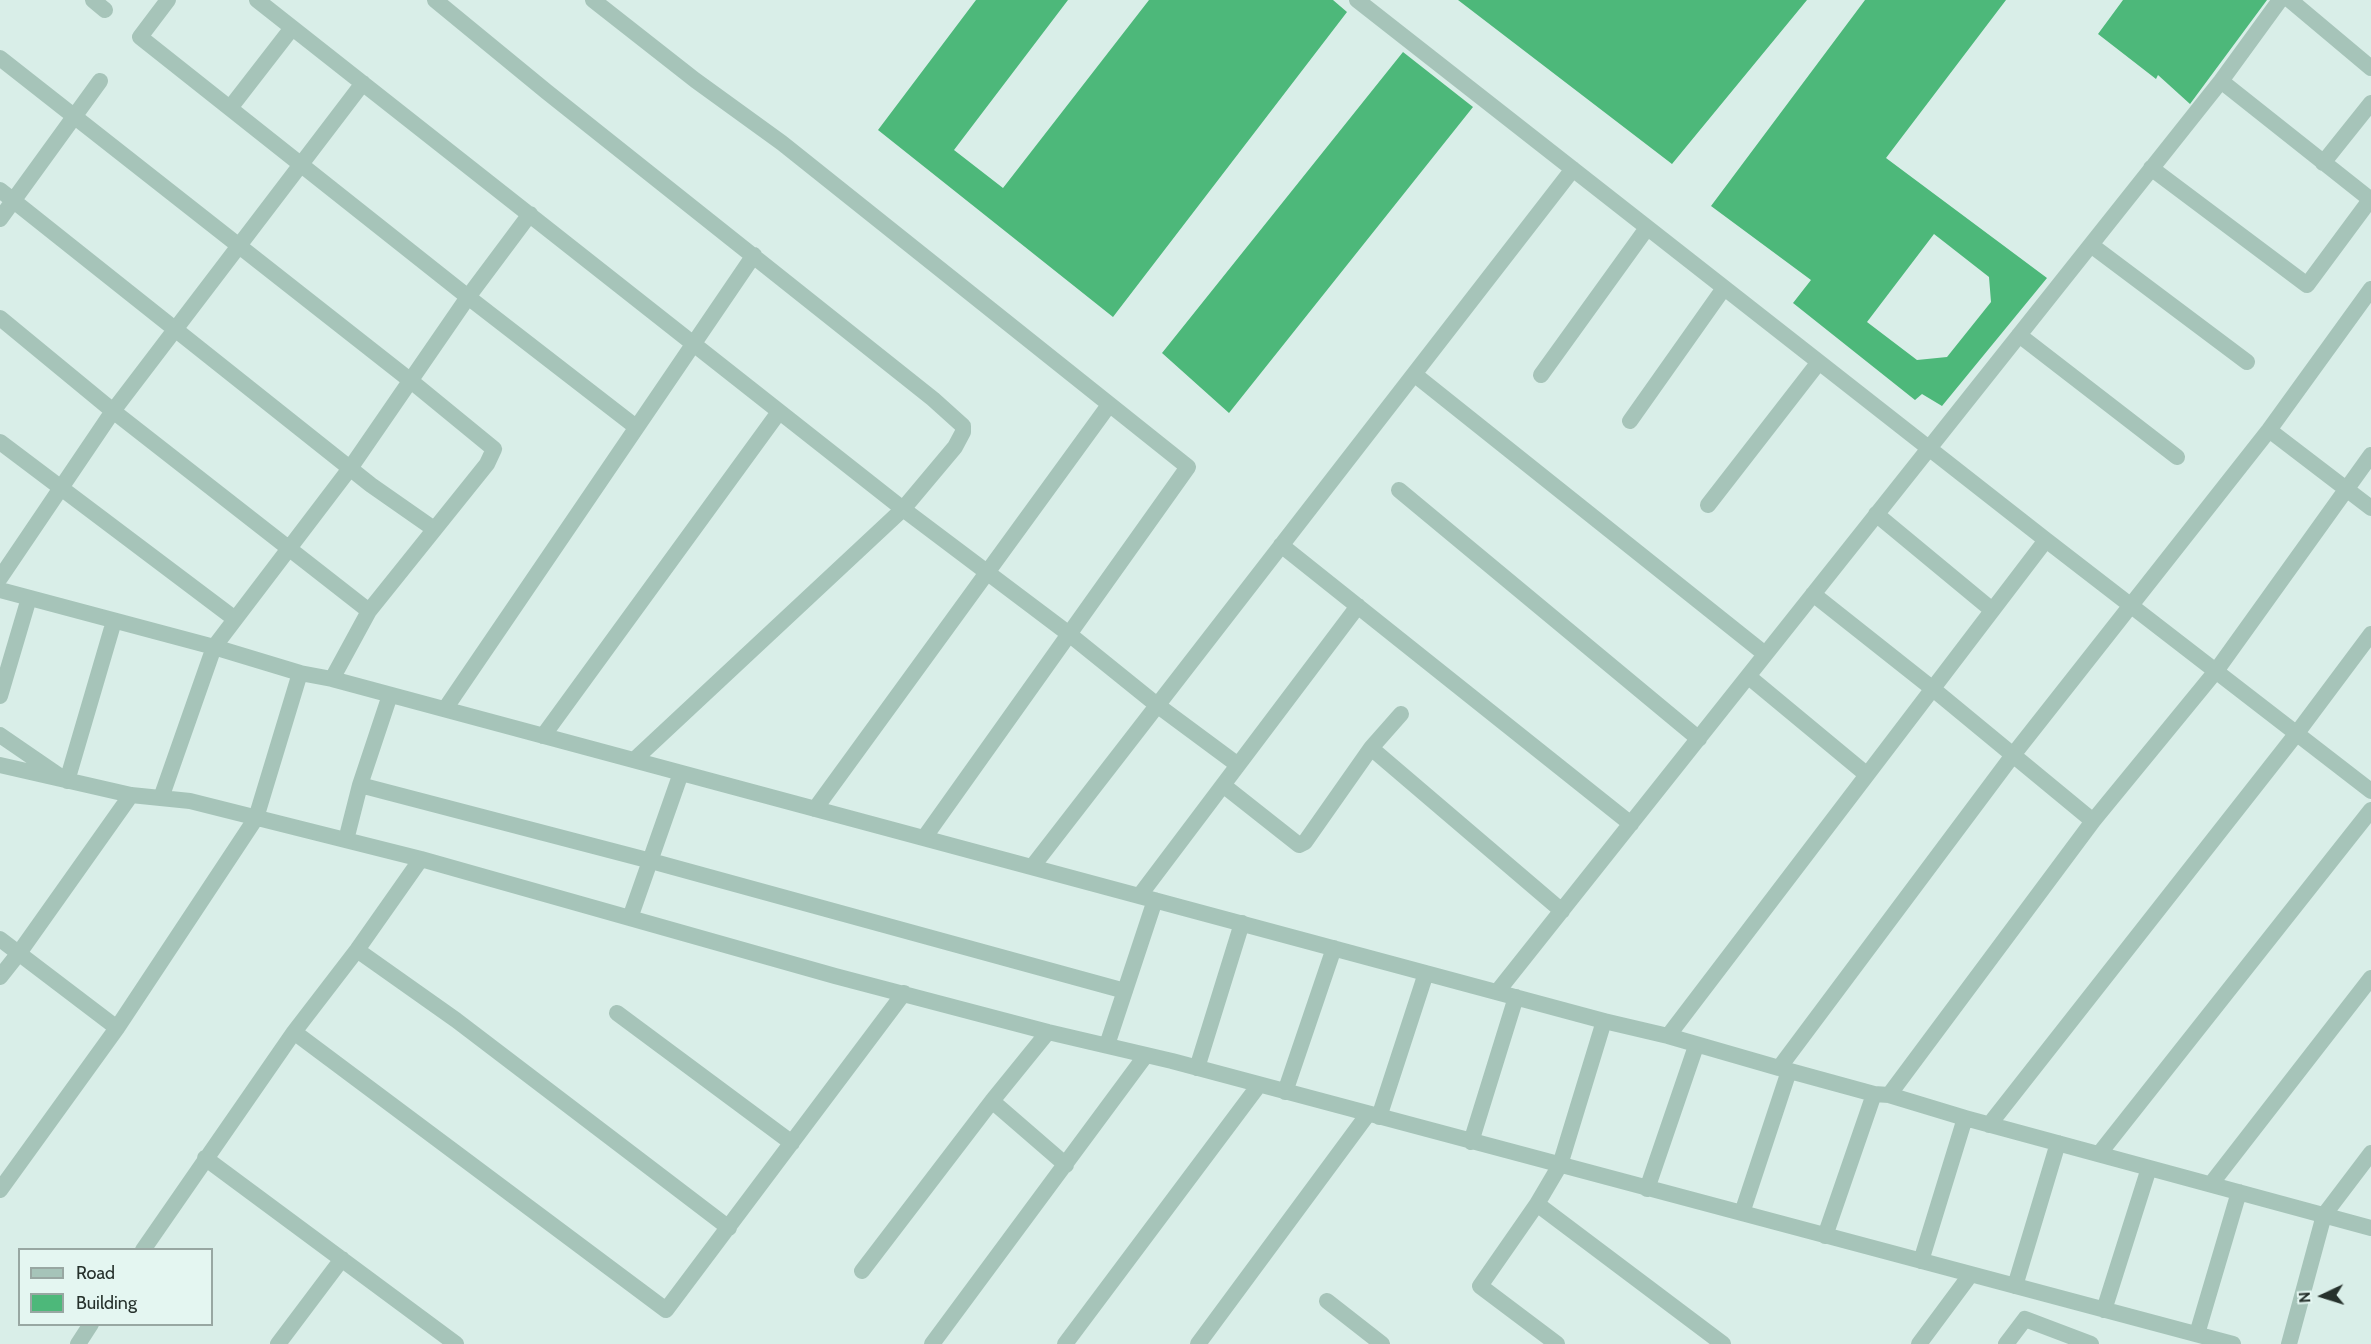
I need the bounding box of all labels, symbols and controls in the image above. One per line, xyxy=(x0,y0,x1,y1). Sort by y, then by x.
legend xyxy=(18,1248,213,1326)
text: Road xyxy=(76,1262,115,1284)
north arrow xyxy=(2293,1266,2353,1326)
text: N xyxy=(2295,1291,2314,1304)
text: Building xyxy=(76,1292,137,1314)

